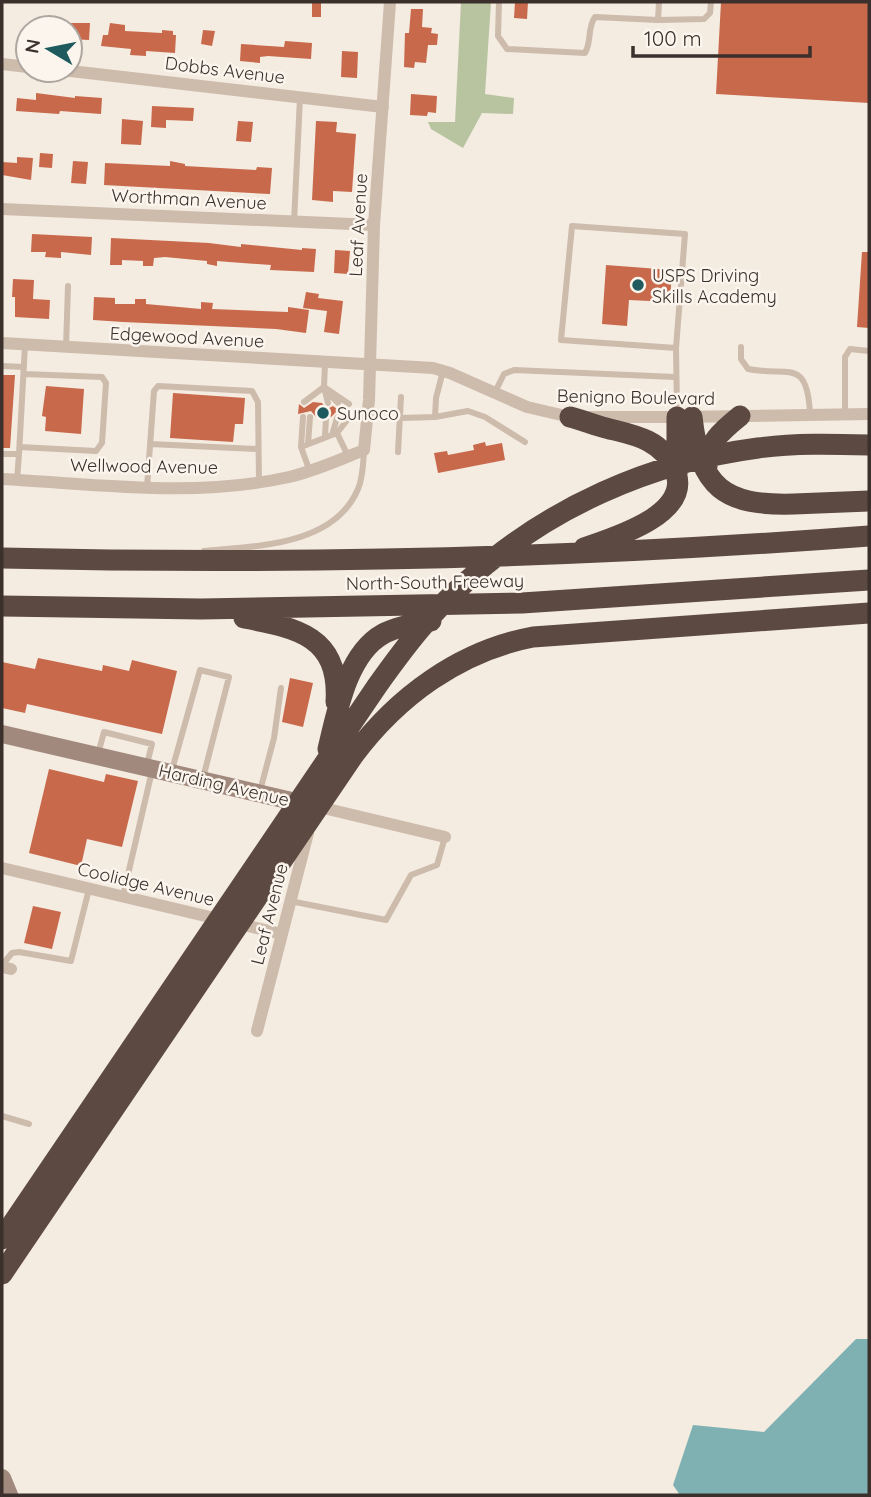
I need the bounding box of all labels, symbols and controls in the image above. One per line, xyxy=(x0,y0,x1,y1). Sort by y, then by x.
north arrow xyxy=(14,14,84,84)
scale bar xyxy=(633,14,810,58)
text: 100 m xyxy=(644,25,702,51)
text: N xyxy=(19,37,45,55)
street label: Dobbs Avenue xyxy=(164,51,286,89)
street label: Leaf Avenue xyxy=(344,173,372,277)
street label: Worthman Avenue xyxy=(111,183,267,215)
place label: USPS Driving Skills Academy xyxy=(652,264,777,308)
marker: USPS Driving Skills Academy xyxy=(630,277,646,293)
street label: Edgewood Avenue xyxy=(109,321,265,353)
street label: Benigno Boulevard xyxy=(557,384,715,410)
place label: Sunoco xyxy=(337,402,399,425)
marker: Sunoco xyxy=(315,405,331,421)
street label: Wellwood Avenue xyxy=(70,453,218,479)
street label: North-South Freeway xyxy=(346,569,524,595)
street label: Harding Avenue xyxy=(156,759,292,811)
street label: Coolidge Avenue xyxy=(75,857,217,911)
street label: Leaf Avenue xyxy=(245,861,293,967)

